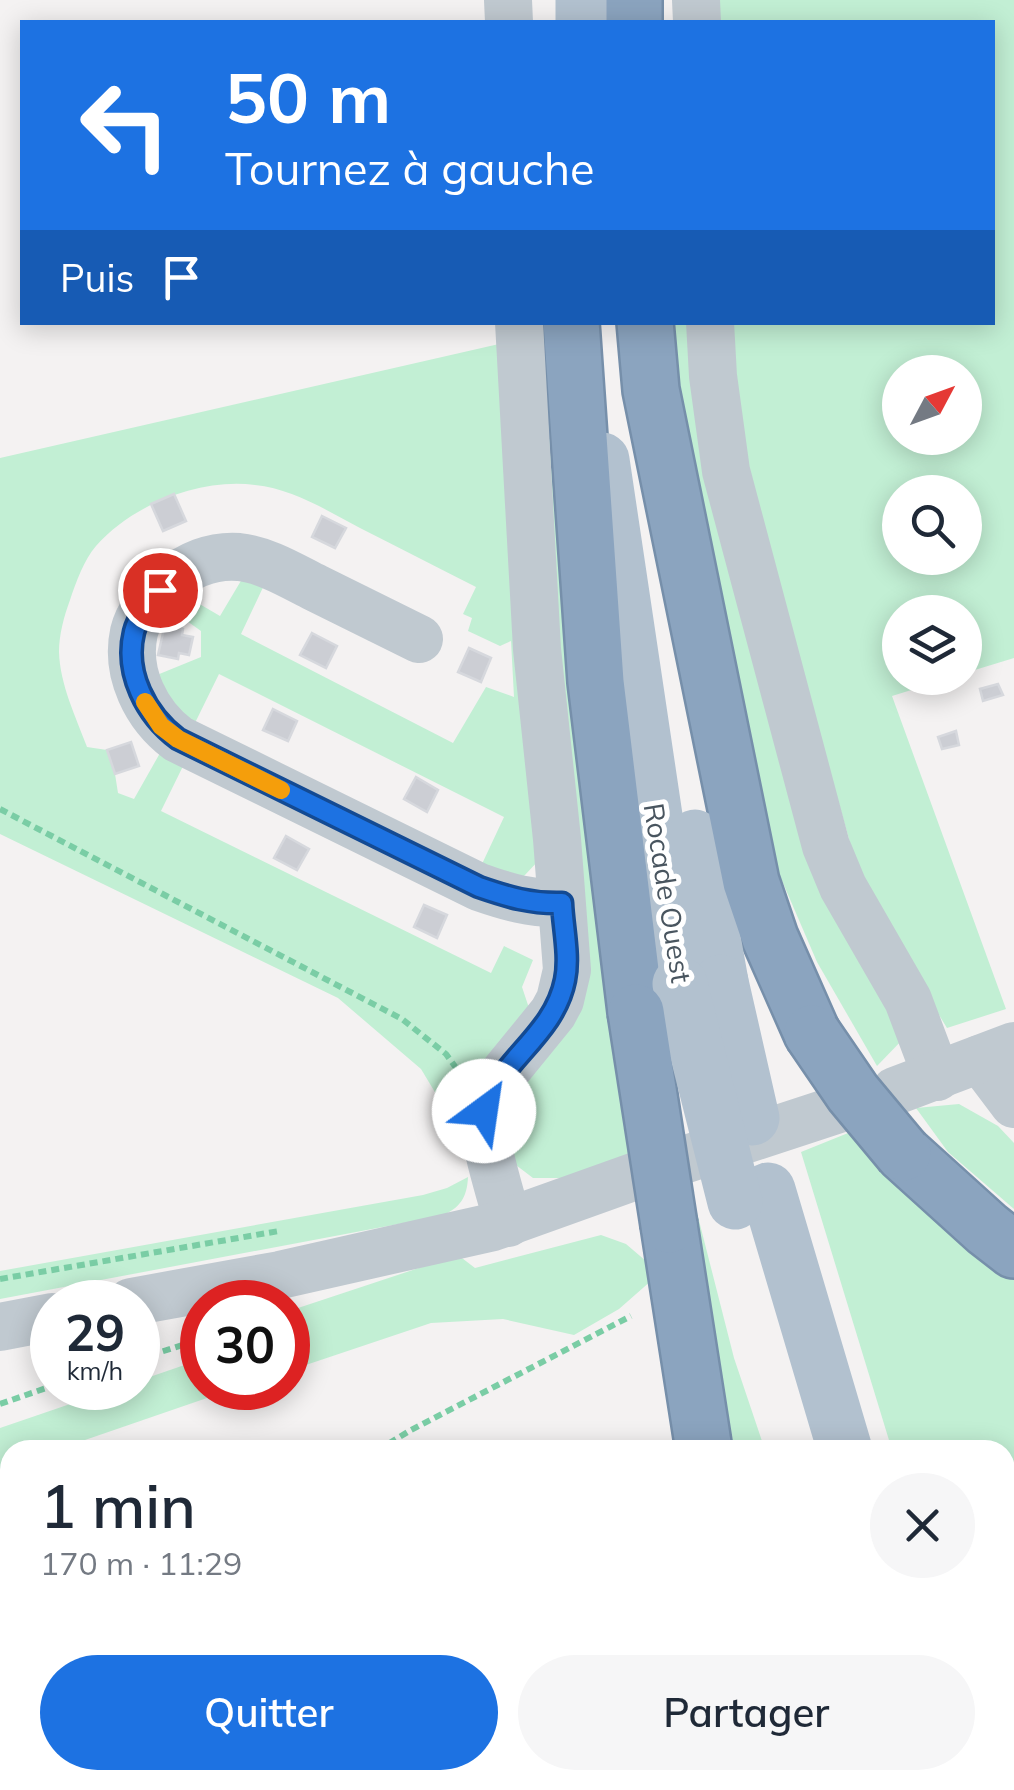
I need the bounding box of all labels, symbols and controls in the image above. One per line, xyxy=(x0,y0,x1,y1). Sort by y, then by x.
text: 50 m xyxy=(225,53,391,141)
icon: left xyxy=(60,60,190,190)
text: Tournez à gauche xyxy=(225,140,595,196)
icon: arrive xyxy=(154,250,209,305)
text: Puis xyxy=(60,254,134,302)
north arrow xyxy=(882,355,982,455)
map controls xyxy=(882,355,982,695)
button: search xyxy=(882,475,982,575)
pin xyxy=(118,548,203,633)
icon: arrive xyxy=(133,563,188,618)
button: layers xyxy=(882,595,982,695)
street label: Rocade Ouest xyxy=(637,801,700,986)
position arrow xyxy=(432,1059,536,1163)
speed limit sign: 30 xyxy=(180,1280,310,1410)
text: 29 xyxy=(65,1301,125,1364)
text: km/h xyxy=(67,1355,123,1386)
text: 1 min xyxy=(40,1468,196,1543)
button: close xyxy=(870,1473,975,1578)
text: 170 m · 11:29 xyxy=(40,1543,242,1583)
button: Quitter xyxy=(40,1655,498,1770)
button: Partager xyxy=(518,1655,975,1770)

